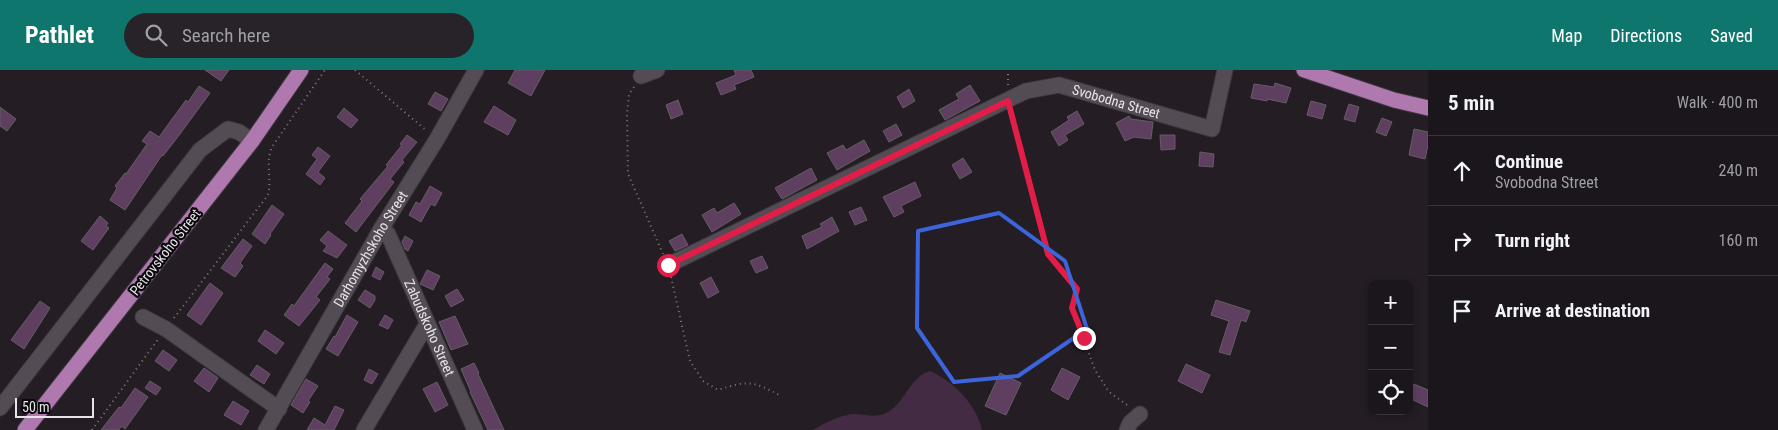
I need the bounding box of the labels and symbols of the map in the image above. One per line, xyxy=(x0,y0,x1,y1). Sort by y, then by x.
street label: Svobodna Street xyxy=(1070,81,1162,122)
street label: Darhomyzhskoho Street xyxy=(330,188,411,310)
street label: Petrovskoho Street xyxy=(126,206,204,298)
route start xyxy=(657,254,680,277)
street label: Zabudskoho Street xyxy=(401,277,458,378)
route end xyxy=(1073,327,1096,350)
scale bar xyxy=(15,395,94,418)

